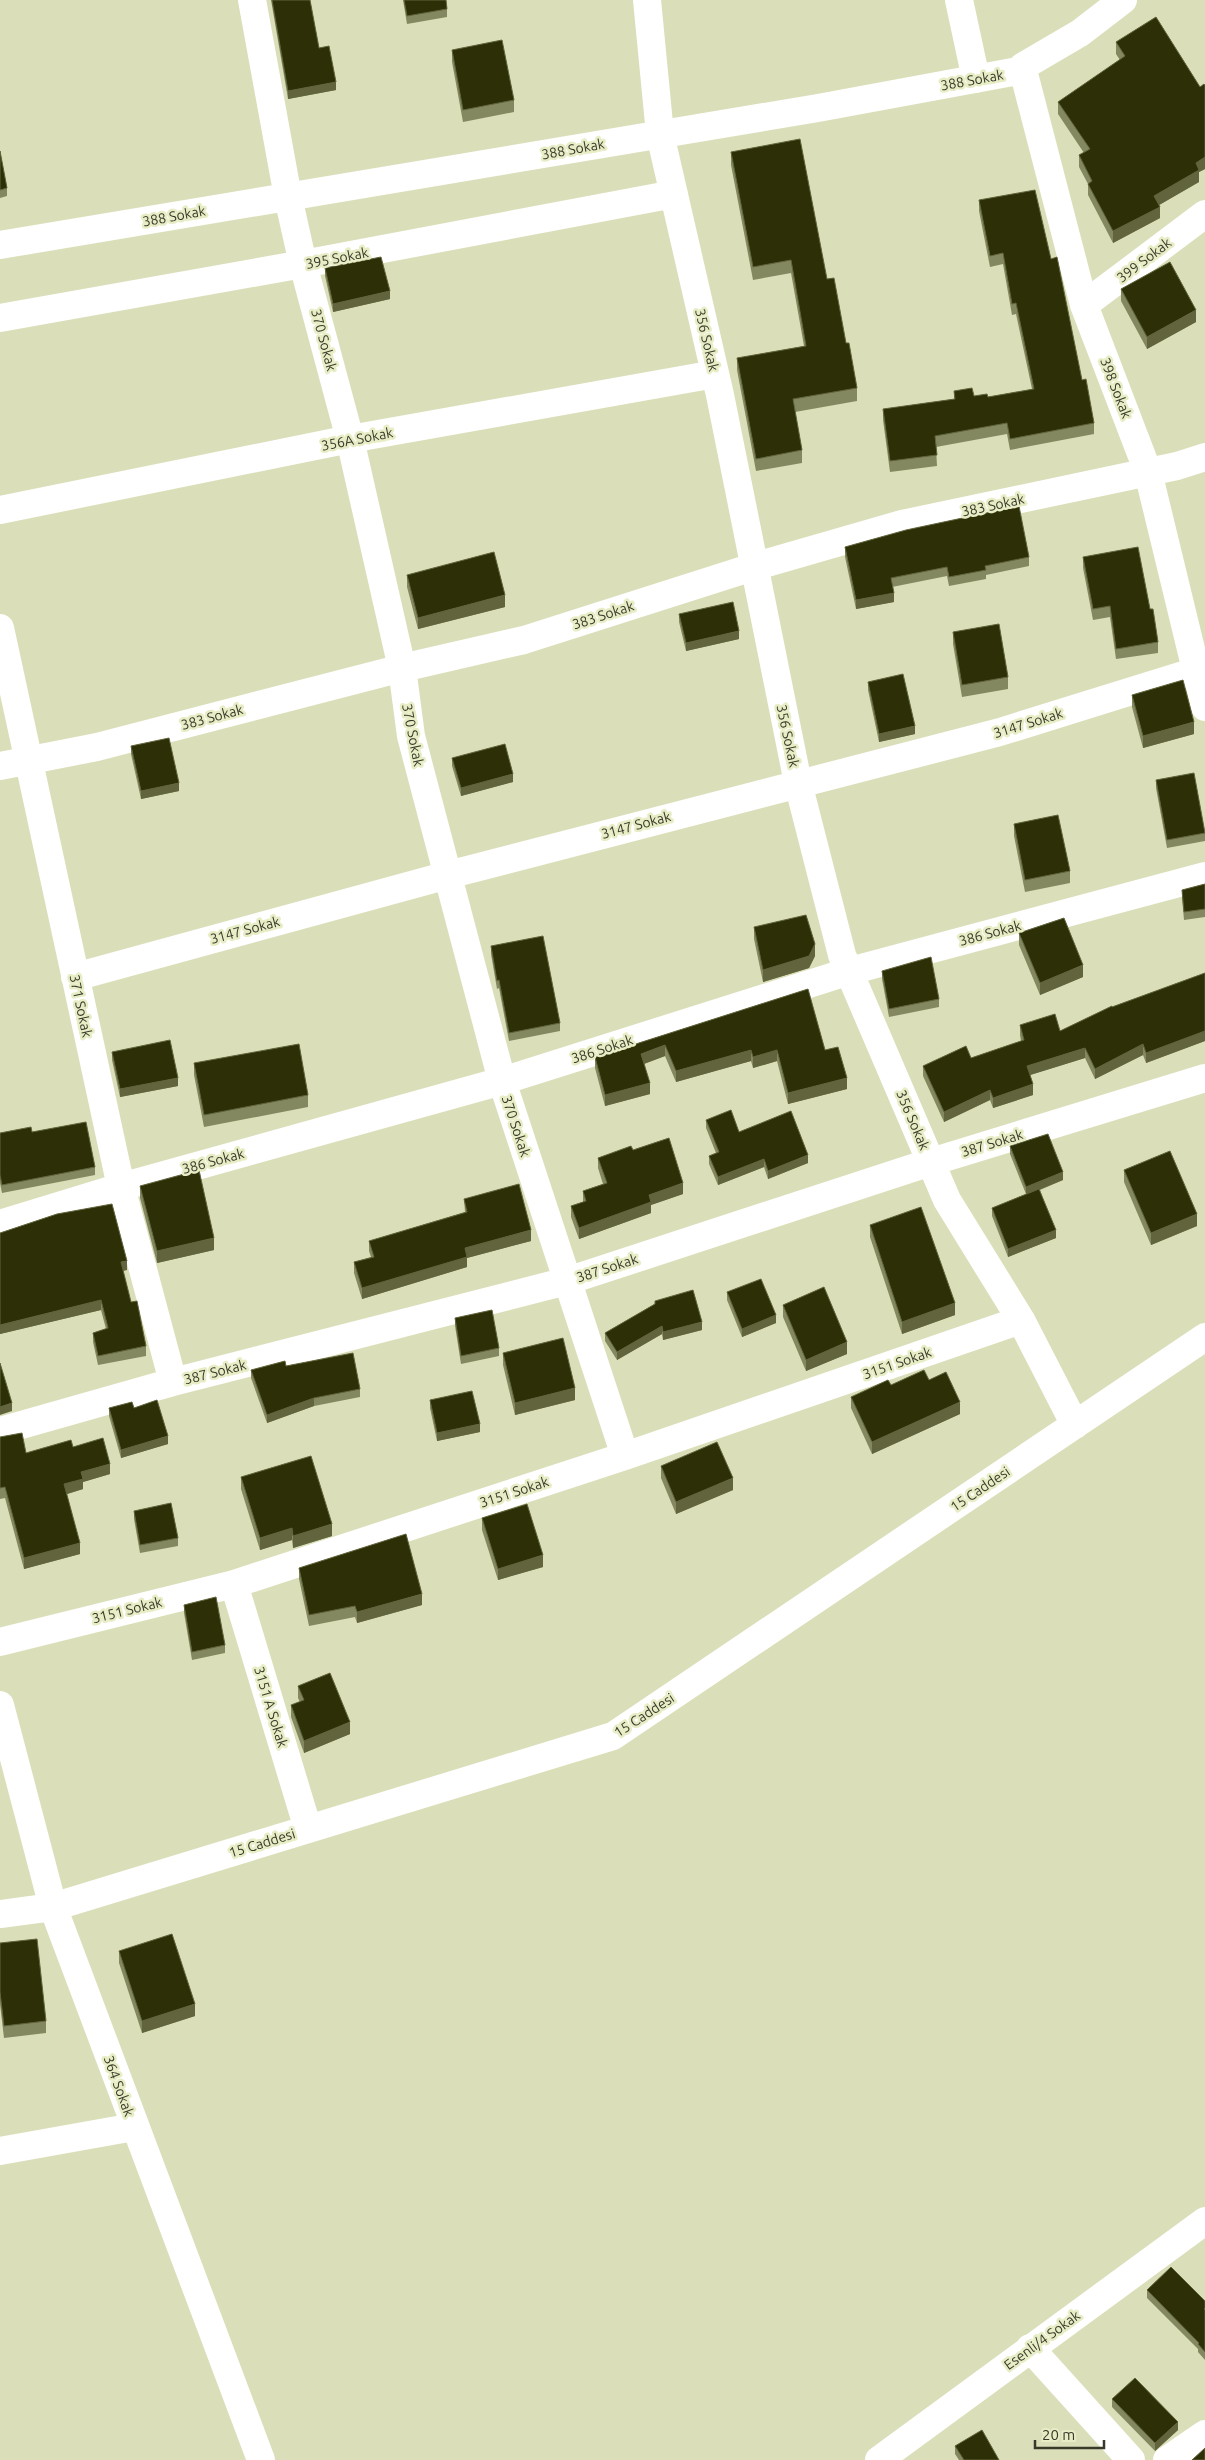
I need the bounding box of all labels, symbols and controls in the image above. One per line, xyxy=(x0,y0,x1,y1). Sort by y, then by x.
street label: 388 Sokak xyxy=(939,67,1005,93)
street label: 388 Sokak xyxy=(540,136,606,162)
street label: 388 Sokak xyxy=(141,203,207,229)
street label: 399 Sokak xyxy=(1114,234,1174,286)
street label: 395 Sokak xyxy=(304,244,370,272)
street label: 370 Sokak xyxy=(308,307,340,373)
street label: 356 Sokak xyxy=(692,307,722,373)
street label: 398 Sokak xyxy=(1097,355,1135,421)
street label: 356A Sokak xyxy=(320,424,394,454)
street label: 383 Sokak xyxy=(960,491,1026,519)
street label: 383 Sokak xyxy=(570,598,636,632)
street label: 383 Sokak xyxy=(179,701,245,733)
street label: 370 Sokak xyxy=(399,702,427,768)
street label: 356 Sokak xyxy=(774,703,802,769)
street label: 3147 Sokak xyxy=(991,705,1065,741)
street label: 3147 Sokak xyxy=(599,808,673,842)
street label: 3147 Sokak xyxy=(208,913,282,947)
street label: 386 Sokak xyxy=(957,917,1023,949)
street label: 371 Sokak xyxy=(67,973,95,1039)
street label: 386 Sokak xyxy=(569,1032,635,1066)
street label: 356 Sokak xyxy=(893,1088,933,1152)
street label: 370 Sokak xyxy=(499,1093,533,1159)
street label: 387 Sokak xyxy=(959,1126,1025,1160)
street label: 386 Sokak xyxy=(180,1145,246,1177)
street label: 387 Sokak xyxy=(574,1251,640,1285)
street label: 3151 Sokak xyxy=(861,1344,933,1382)
street label: 387 Sokak xyxy=(182,1357,248,1387)
street label: 15 Caddesi xyxy=(947,1463,1013,1515)
street label: 3151 Sokak xyxy=(477,1473,551,1511)
street label: 3151 Sokak xyxy=(90,1594,164,1626)
street label: 3151 A Sokak xyxy=(251,1665,291,1749)
street label: 15 Caddesi xyxy=(611,1690,677,1740)
street label: 15 Caddesi xyxy=(227,1825,297,1861)
street label: 364 Sokak xyxy=(101,2053,137,2119)
street label: Esenli/4 Sokak xyxy=(1001,2307,1083,2373)
scale bar xyxy=(1035,2418,1104,2450)
text: 20 m xyxy=(1042,2426,1075,2443)

